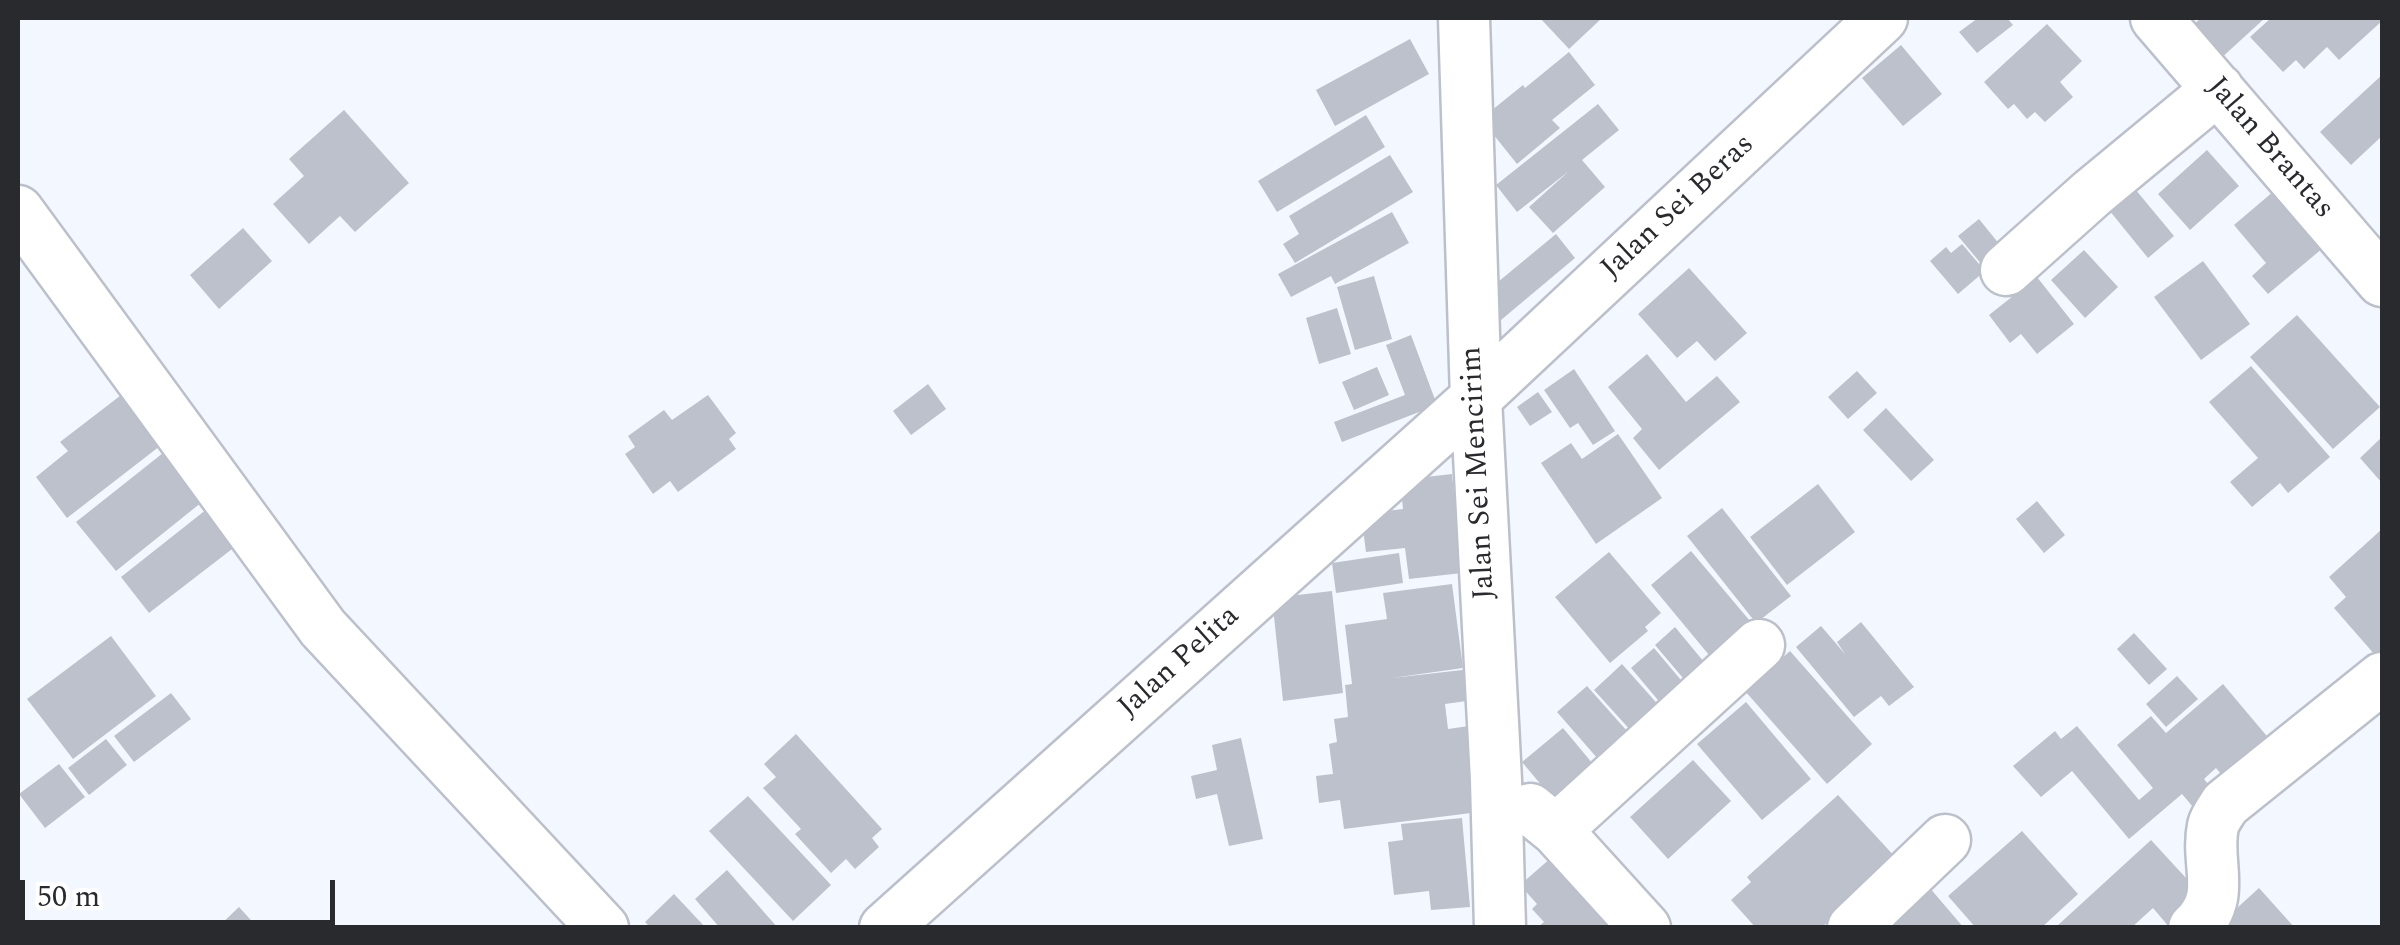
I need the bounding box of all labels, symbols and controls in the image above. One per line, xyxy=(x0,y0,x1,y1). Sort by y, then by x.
street label: Jalan Brantas xyxy=(2198,71,2340,227)
street label: Jalan Sei Beras xyxy=(1595,128,1763,288)
street label: Jalan Sei Mencirim xyxy=(1455,346,1505,600)
street label: Jalan Pelita xyxy=(1112,599,1248,727)
scale bar xyxy=(25,860,340,922)
text: 50 m xyxy=(37,874,100,920)

